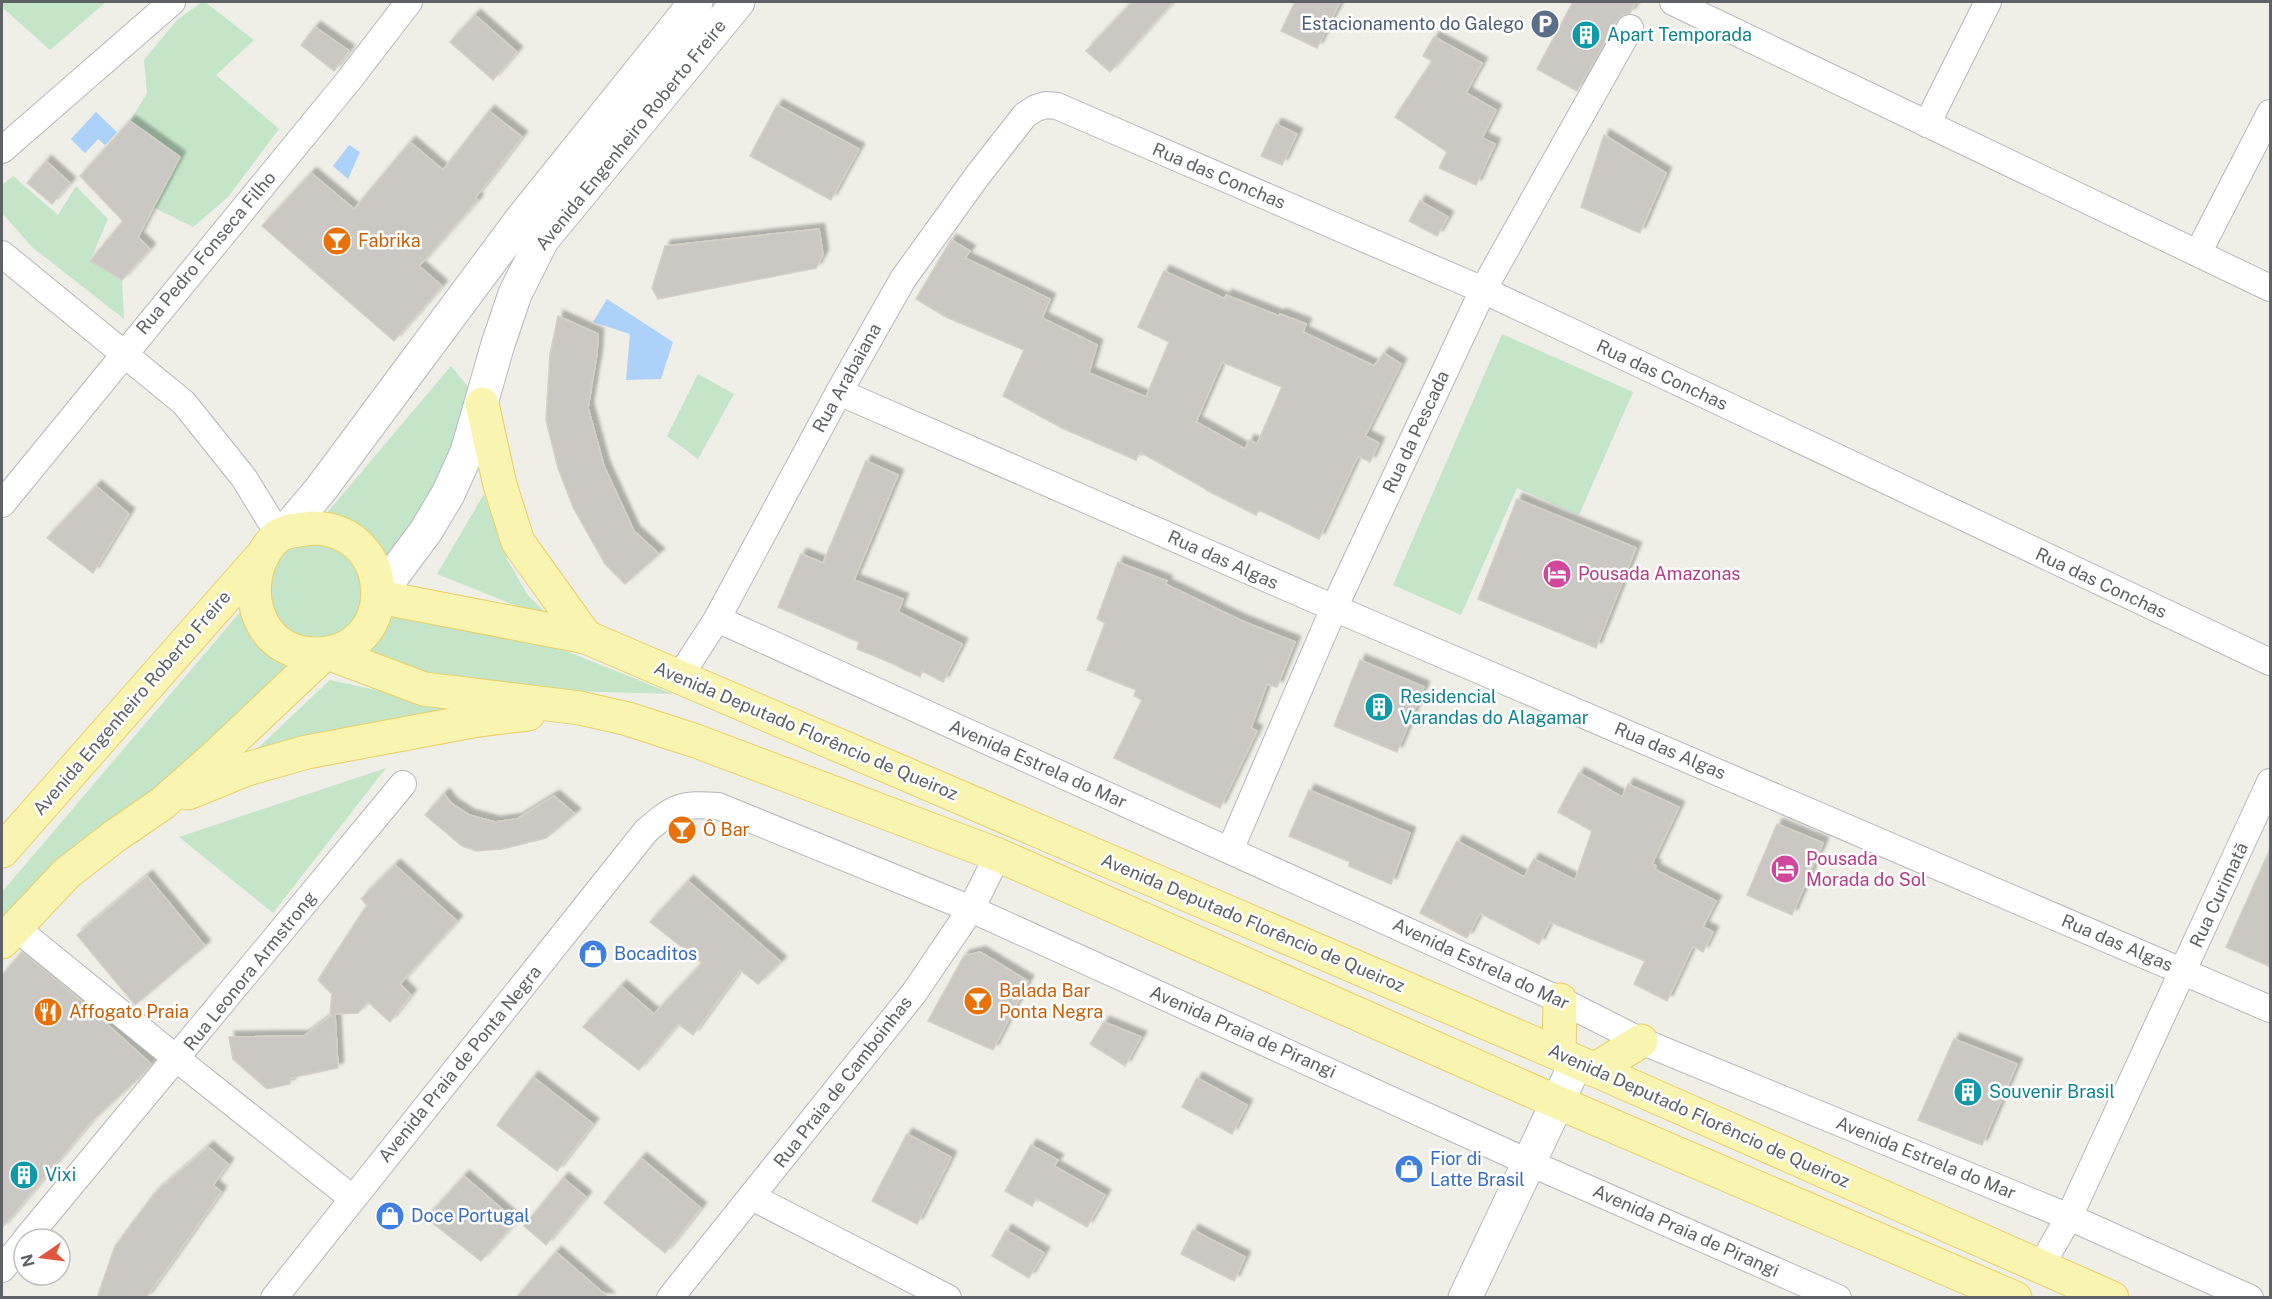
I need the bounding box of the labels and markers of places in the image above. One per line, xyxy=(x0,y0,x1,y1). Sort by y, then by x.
parking icon: Estacionamento do Galego xyxy=(1529,8,1561,40)
place label: Estacionamento do Galego xyxy=(1301,13,1524,34)
building icon: Apart Temporada xyxy=(1570,19,1602,51)
place label: Apart Temporada xyxy=(1607,24,1752,45)
bar icon: Fabrika xyxy=(321,225,353,257)
place label: Fabrika xyxy=(358,230,421,251)
hotel icon: Pousada Amazonas xyxy=(1541,558,1573,590)
place label: Pousada Amazonas xyxy=(1578,563,1740,584)
place label: Residencial Varandas do Alagamar xyxy=(1400,686,1589,728)
building icon: Residencial Varandas do Alagamar xyxy=(1363,691,1395,723)
bar icon: Ô Bar xyxy=(666,814,698,846)
place label: Ô Bar xyxy=(703,819,750,840)
place label: Pousada Morada do Sol xyxy=(1806,848,1926,890)
hotel icon: Pousada Morada do Sol xyxy=(1769,853,1801,885)
shop icon: Bocaditos xyxy=(577,938,609,970)
place label: Bocaditos xyxy=(614,943,697,964)
place label: Balada Bar Ponta Negra xyxy=(999,980,1103,1022)
bar icon: Balada Bar Ponta Negra xyxy=(962,985,994,1017)
restaurant icon: Affogato Praia xyxy=(32,996,64,1028)
place label: Affogato Praia xyxy=(69,1001,189,1022)
building icon: Souvenir Brasil xyxy=(1952,1076,1984,1108)
place label: Souvenir Brasil xyxy=(1989,1081,2115,1102)
place label: Fior di Latte Brasil xyxy=(1430,1148,1525,1190)
shop icon: Fior di Latte Brasil xyxy=(1393,1153,1425,1185)
building icon: Vixi xyxy=(8,1159,40,1191)
place label: Vixi xyxy=(45,1164,76,1185)
shop icon: Doce Portugal xyxy=(374,1200,406,1232)
place label: Doce Portugal xyxy=(411,1205,530,1226)

